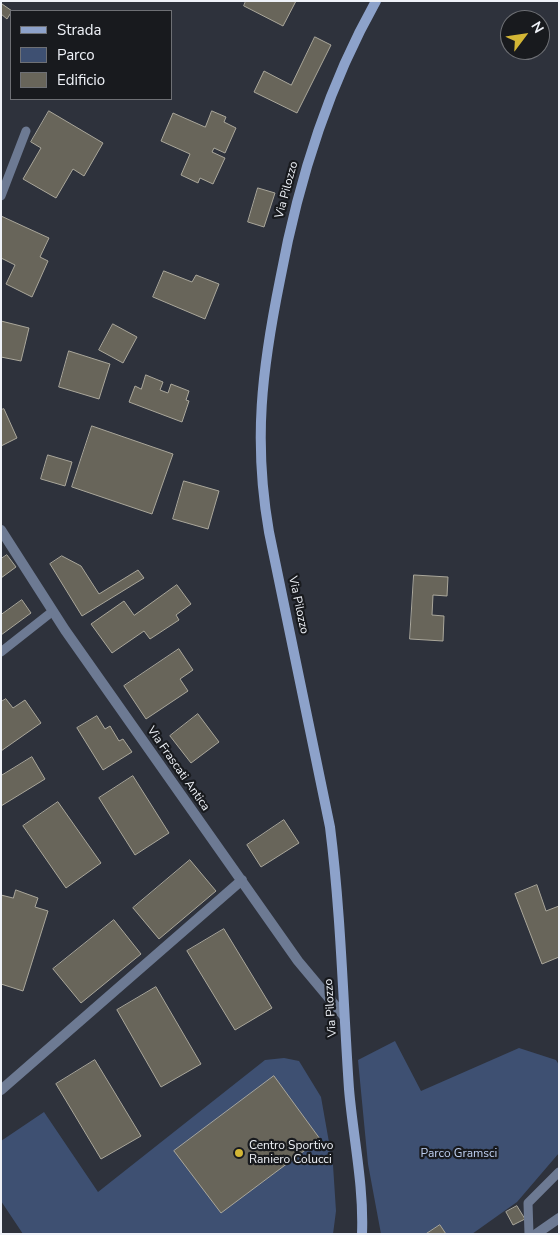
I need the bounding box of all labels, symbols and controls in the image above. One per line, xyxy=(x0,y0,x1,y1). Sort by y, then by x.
legend xyxy=(10,10,172,100)
north arrow xyxy=(500,10,550,60)
text: N xyxy=(527,18,548,37)
text: Strada xyxy=(57,20,101,40)
text: Parco xyxy=(57,45,95,65)
text: Edificio xyxy=(57,70,105,90)
street label: Via Pilozzo xyxy=(272,160,302,220)
street label: Via Pilozzo xyxy=(285,575,311,635)
street label: Via Frascati Antica xyxy=(144,724,212,814)
street label: Via Pilozzo xyxy=(322,978,340,1038)
place label: Centro Sportivo Raniero Colucci xyxy=(249,1139,333,1167)
marker: Centro Sportivo Raniero Colucci xyxy=(233,1147,245,1159)
park label: Parco Gramsci xyxy=(421,1147,497,1161)

